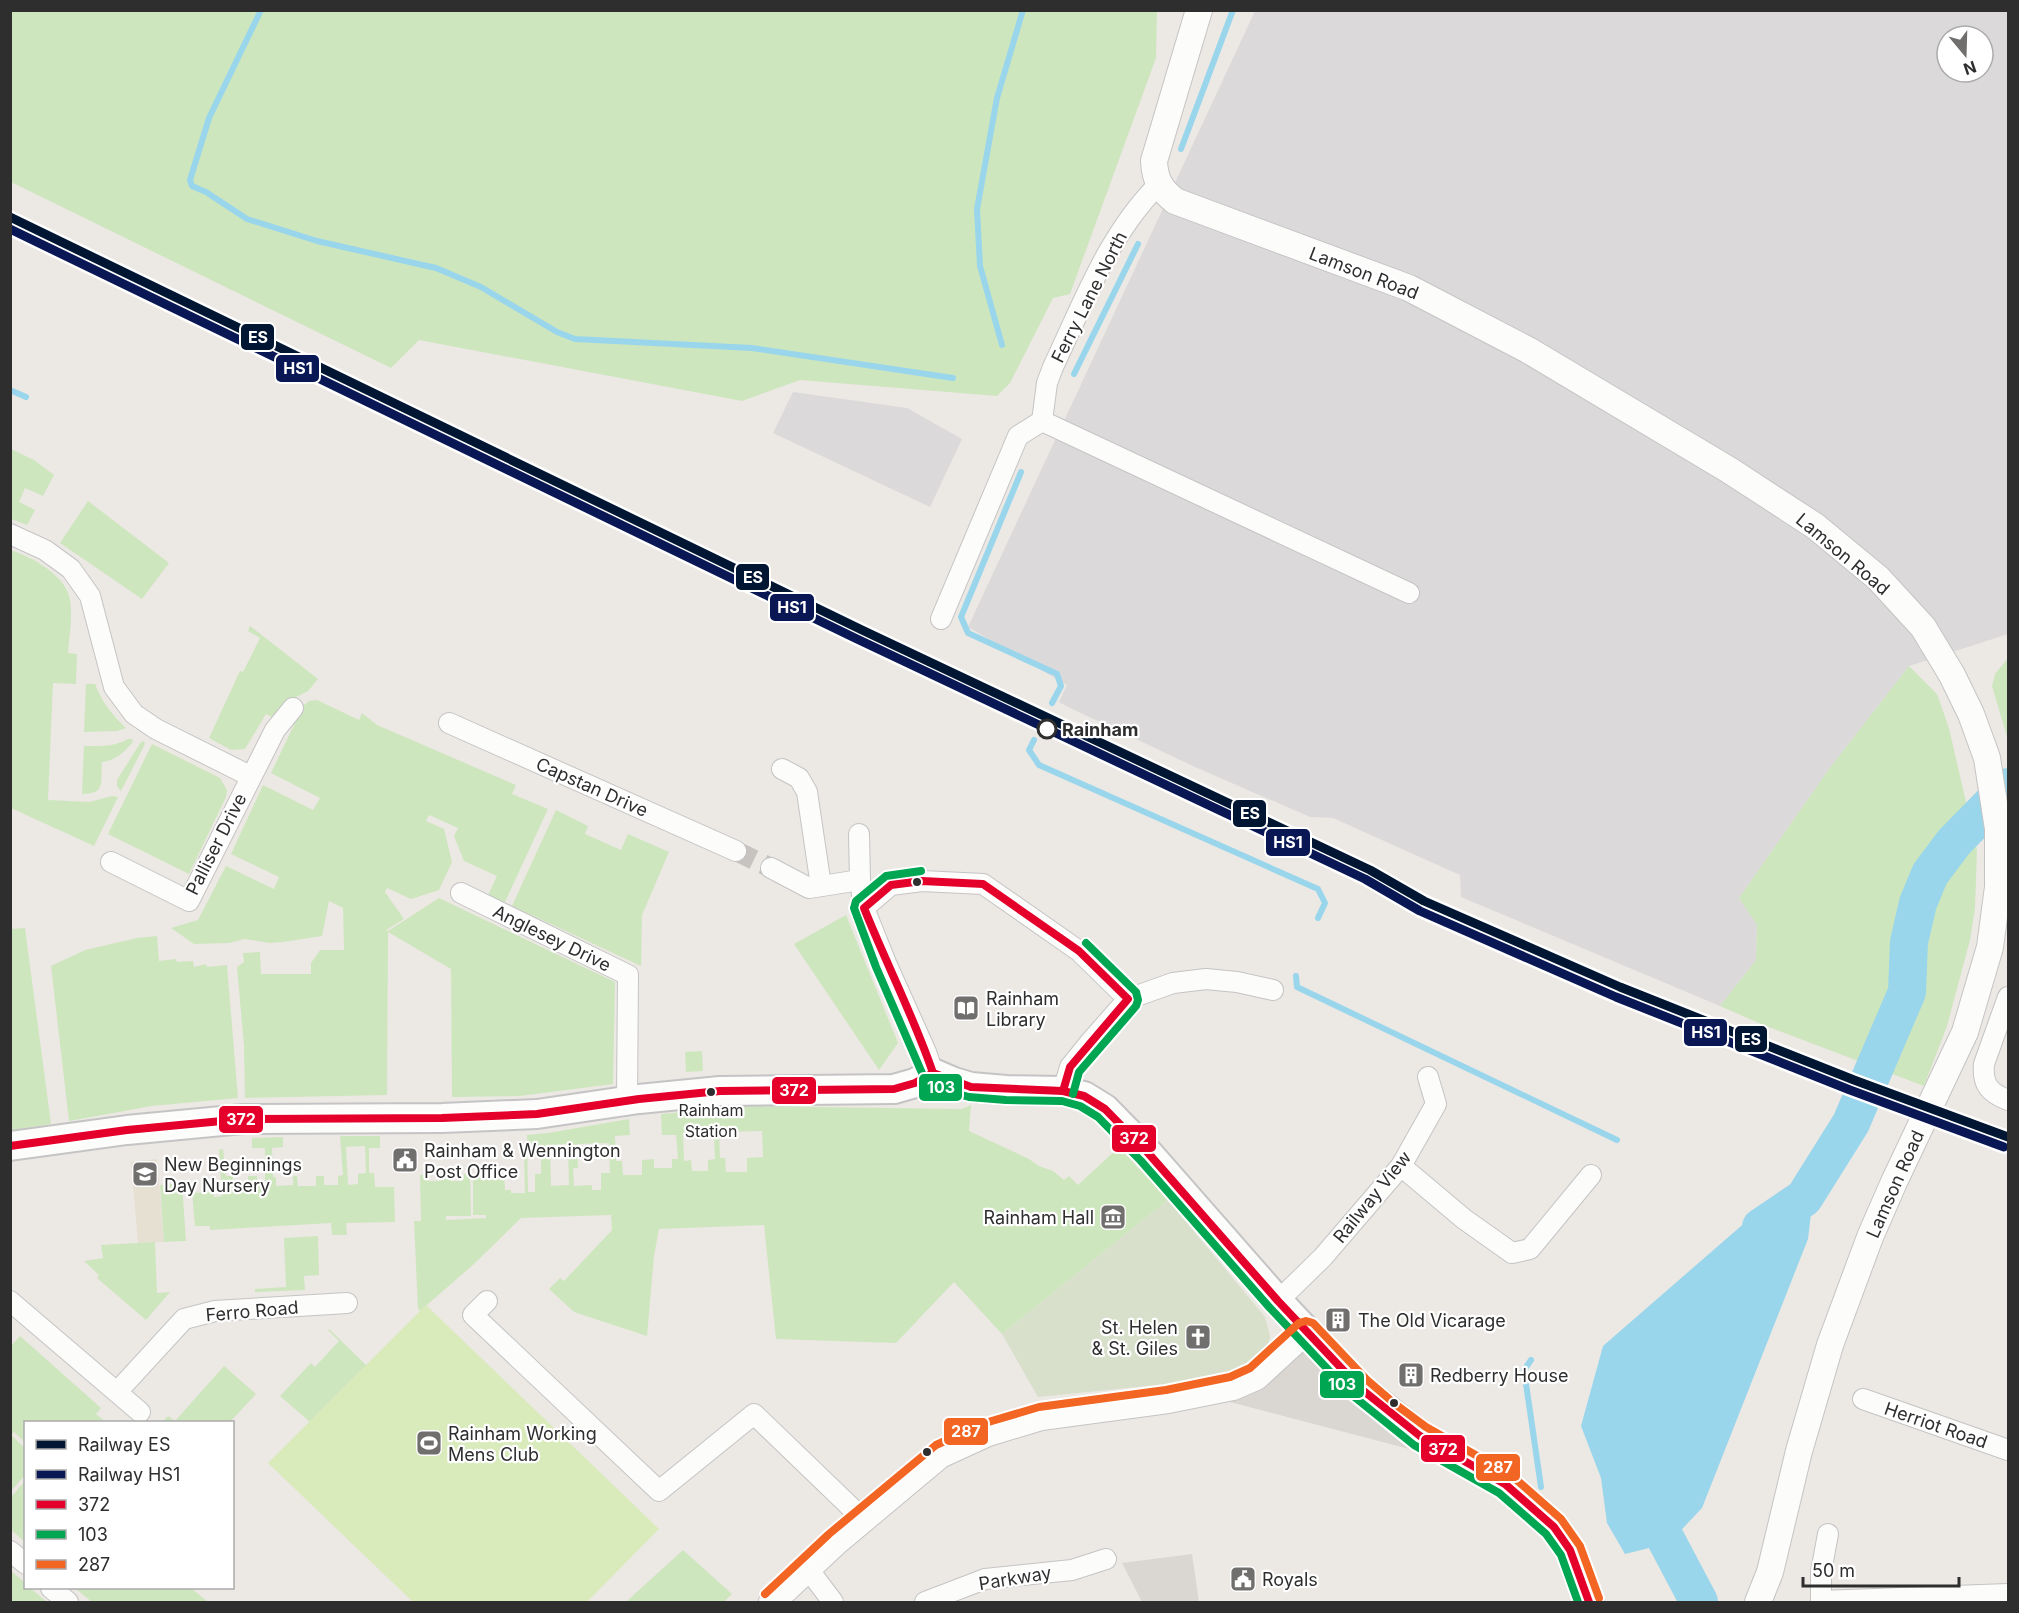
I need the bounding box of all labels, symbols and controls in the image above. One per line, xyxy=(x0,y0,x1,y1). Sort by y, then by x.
north arrow xyxy=(1935,24,1995,84)
text: N xyxy=(1961,57,1979,80)
street label: Ferry Lane North xyxy=(1047,228,1131,366)
street label: Lamson Road xyxy=(1306,243,1422,303)
line badge: ES xyxy=(240,323,275,351)
text: ES xyxy=(248,327,268,347)
line badge: HS1 xyxy=(275,354,320,383)
text: HS1 xyxy=(283,358,313,378)
street label: Lamson Road xyxy=(1792,509,1894,599)
line badge: ES xyxy=(735,563,770,591)
text: ES xyxy=(743,567,763,587)
line badge: HS1 xyxy=(769,593,815,622)
text: HS1 xyxy=(777,597,807,617)
marker: Rainham xyxy=(1037,719,1057,739)
place label: Rainham xyxy=(1062,719,1138,740)
street label: Capstan Drive xyxy=(533,753,651,821)
street label: Palliser Drive xyxy=(181,790,251,898)
line badge: ES xyxy=(1232,799,1267,828)
text: ES xyxy=(1240,803,1260,823)
line badge: HS1 xyxy=(1265,828,1311,857)
text: HS1 xyxy=(1273,832,1303,852)
unlabelled marker xyxy=(911,876,923,888)
street label: Anglesey Drive xyxy=(490,900,614,976)
place label: Rainham Library xyxy=(986,988,1059,1030)
library icon: Rainham Library xyxy=(951,993,981,1023)
line badge: HS1 xyxy=(1683,1018,1728,1047)
text: HS1 xyxy=(1691,1022,1721,1042)
line badge: ES xyxy=(1734,1025,1768,1053)
text: ES xyxy=(1741,1029,1761,1049)
line badge: 103 xyxy=(918,1073,963,1102)
line badge: 372 xyxy=(771,1076,817,1105)
text: 103 xyxy=(927,1077,955,1097)
text: 372 xyxy=(779,1080,809,1100)
marker: Rainham Station xyxy=(705,1086,717,1098)
place label: Rainham Station xyxy=(679,1100,744,1141)
line badge: 372 xyxy=(218,1105,264,1134)
text: 372 xyxy=(226,1109,256,1129)
line badge: 372 xyxy=(1111,1124,1157,1153)
street label: Lamson Road xyxy=(1862,1127,1928,1241)
text: 372 xyxy=(1119,1128,1149,1148)
place label: Rainham & Wennington Post Office xyxy=(424,1140,621,1182)
public building icon: Rainham & Wennington Post Office xyxy=(390,1145,420,1175)
street label: Railway View xyxy=(1329,1147,1415,1247)
place label: New Beginnings Day Nursery xyxy=(164,1154,302,1196)
school or university icon: New Beginnings Day Nursery xyxy=(130,1159,160,1189)
museum icon: Rainham Hall xyxy=(1098,1202,1128,1232)
place label: Rainham Hall xyxy=(984,1207,1094,1228)
street label: Ferro Road xyxy=(205,1296,299,1326)
building icon: The Old Vicarage xyxy=(1323,1305,1353,1335)
place label: The Old Vicarage xyxy=(1358,1310,1506,1331)
place label: St. Helen & St. Giles xyxy=(1092,1317,1178,1359)
church icon: St. Helen & St. Giles xyxy=(1183,1322,1213,1352)
building icon: Redberry House xyxy=(1396,1360,1426,1390)
place label: Redberry House xyxy=(1430,1365,1568,1386)
line badge: 103 xyxy=(1319,1370,1365,1399)
text: 103 xyxy=(1328,1374,1356,1394)
unlabelled marker xyxy=(1388,1397,1400,1409)
street label: Herriot Road xyxy=(1882,1398,1990,1452)
line badge: 287 xyxy=(943,1417,989,1446)
legend xyxy=(24,1421,234,1589)
text: 287 xyxy=(951,1421,981,1441)
place label: Rainham Working Mens Club xyxy=(448,1423,597,1465)
sports icon: Rainham Working Mens Club xyxy=(414,1428,444,1458)
text: Railway ES xyxy=(78,1434,170,1455)
line badge: 372 xyxy=(1420,1434,1466,1463)
text: 372 xyxy=(1428,1439,1458,1459)
unlabelled marker xyxy=(921,1446,933,1458)
line badge: 287 xyxy=(1475,1453,1521,1482)
text: 287 xyxy=(1483,1457,1513,1477)
text: Railway HS1 xyxy=(78,1464,180,1485)
text: 372 xyxy=(78,1494,110,1515)
text: 103 xyxy=(78,1524,108,1545)
scale bar xyxy=(1803,1550,1959,1588)
text: 287 xyxy=(78,1554,110,1575)
text: 50 m xyxy=(1812,1560,1855,1581)
street label: Parkway xyxy=(977,1562,1053,1594)
public building icon: Royals xyxy=(1228,1564,1258,1594)
place label: Royals xyxy=(1262,1569,1318,1590)

